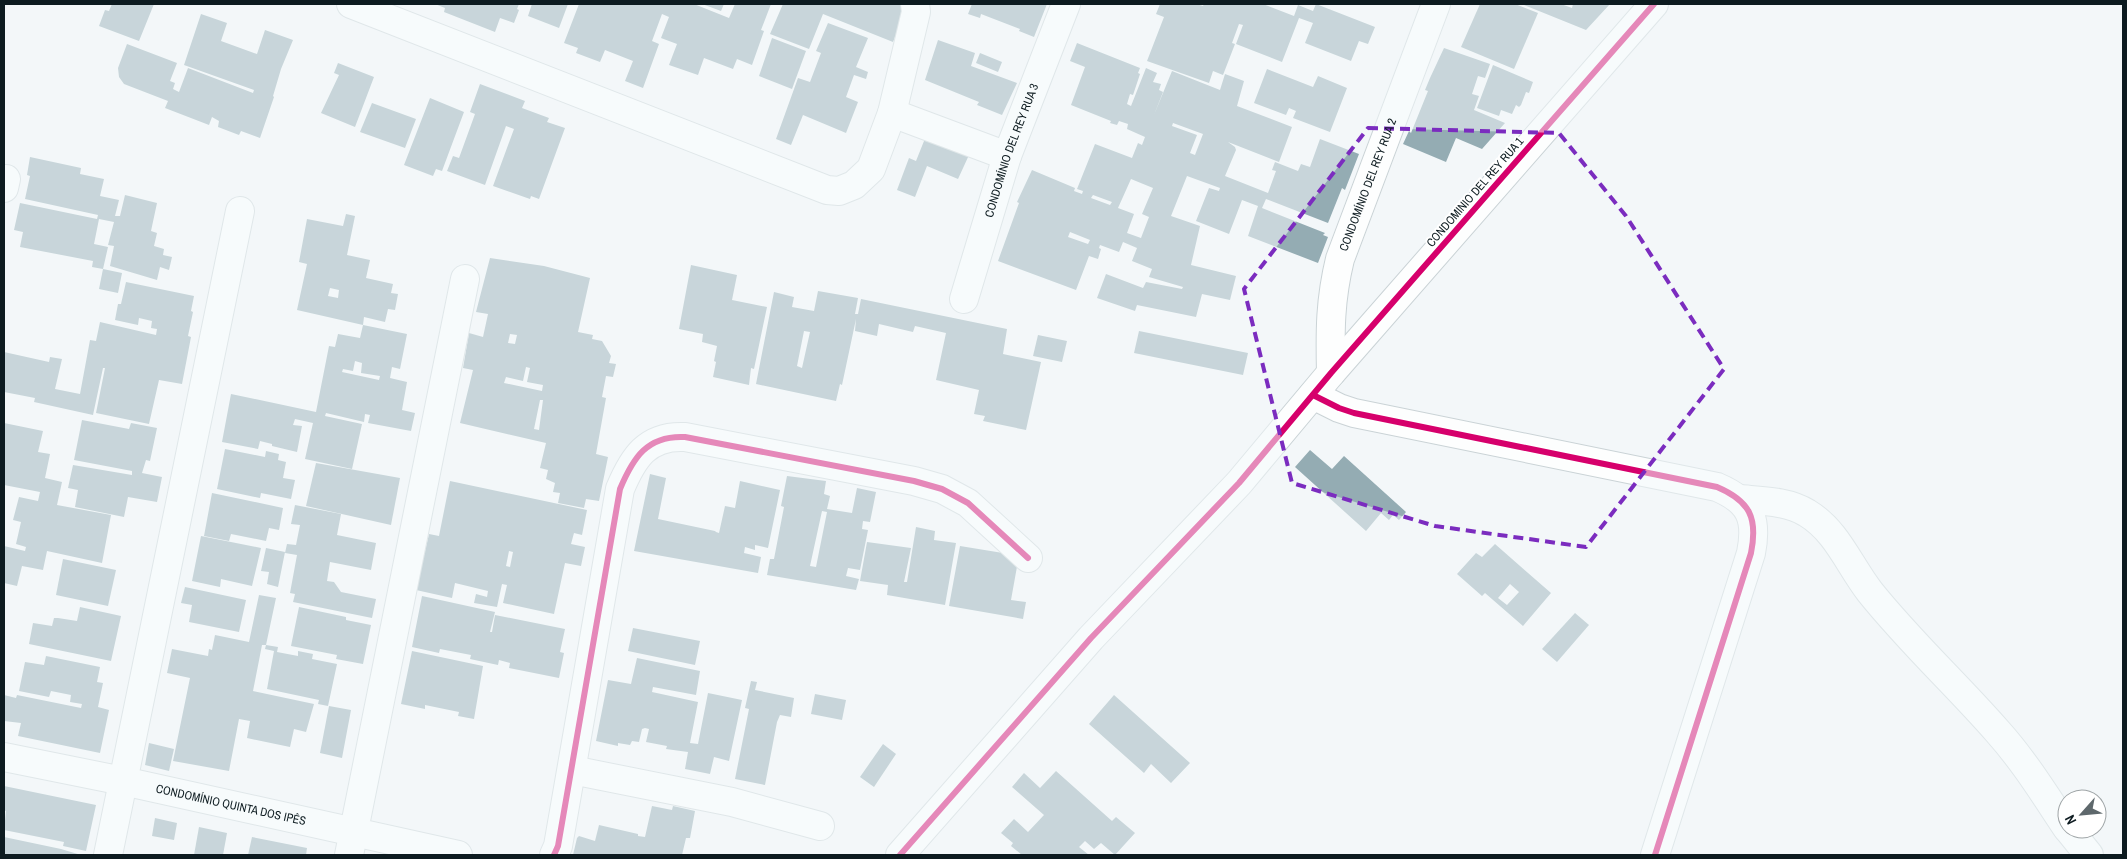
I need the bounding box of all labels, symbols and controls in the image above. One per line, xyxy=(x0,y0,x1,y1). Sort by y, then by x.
street label: CONDOMÍNIO DEL REY RUA 3 xyxy=(981,81,1042,219)
street label: CONDOMÍNIO DEL REY RUA 2 xyxy=(1336,116,1400,253)
street label: CONDOMINIO DEL REY RUA 1 xyxy=(1423,133,1527,250)
street label: CONDOMÍNIO QUINTA DOS IPÊS xyxy=(155,781,308,829)
north arrow xyxy=(2057,789,2107,839)
text: N xyxy=(2061,812,2080,828)

